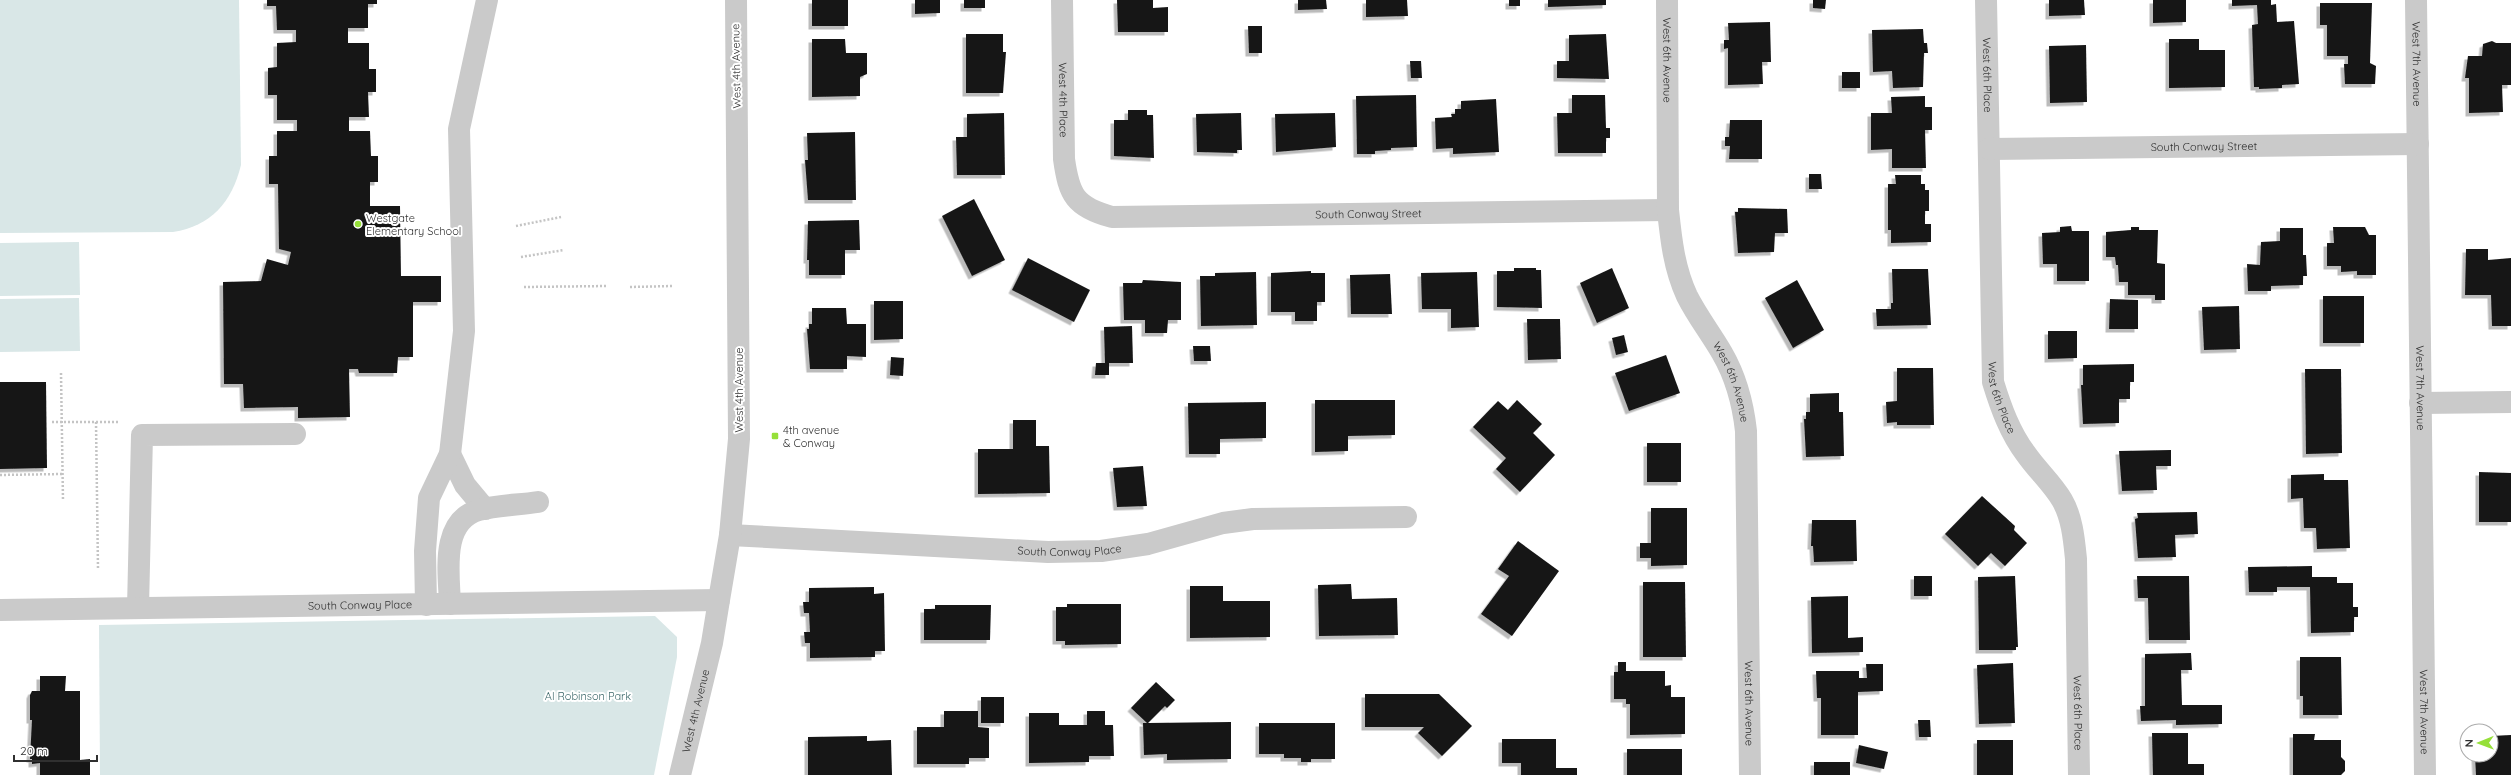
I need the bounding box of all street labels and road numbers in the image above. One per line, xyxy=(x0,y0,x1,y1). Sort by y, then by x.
street label: West 6th Avenue xyxy=(1660,17,1674,103)
street label: West 7th Avenue xyxy=(2409,21,2424,107)
street label: West 4th Avenue xyxy=(728,23,744,109)
street label: West 6th Place xyxy=(1980,37,1995,113)
street label: West 4th Place xyxy=(1056,62,1071,138)
street label: South Conway Street xyxy=(2151,139,2258,154)
street label: South Conway Street xyxy=(1315,206,1422,221)
street label: West 6th Avenue xyxy=(1710,339,1752,423)
street label: West 7th Avenue xyxy=(2413,345,2428,431)
street label: West 4th Avenue xyxy=(732,348,746,432)
street label: West 6th Place xyxy=(1986,361,2019,436)
street label: South Conway Place xyxy=(1017,541,1122,559)
street label: South Conway Place xyxy=(308,597,412,613)
street label: West 6th Avenue xyxy=(1742,661,1757,746)
street label: West 4th Avenue xyxy=(679,668,712,754)
street label: West 7th Avenue xyxy=(2417,669,2432,754)
street label: West 6th Place xyxy=(2071,675,2086,750)

